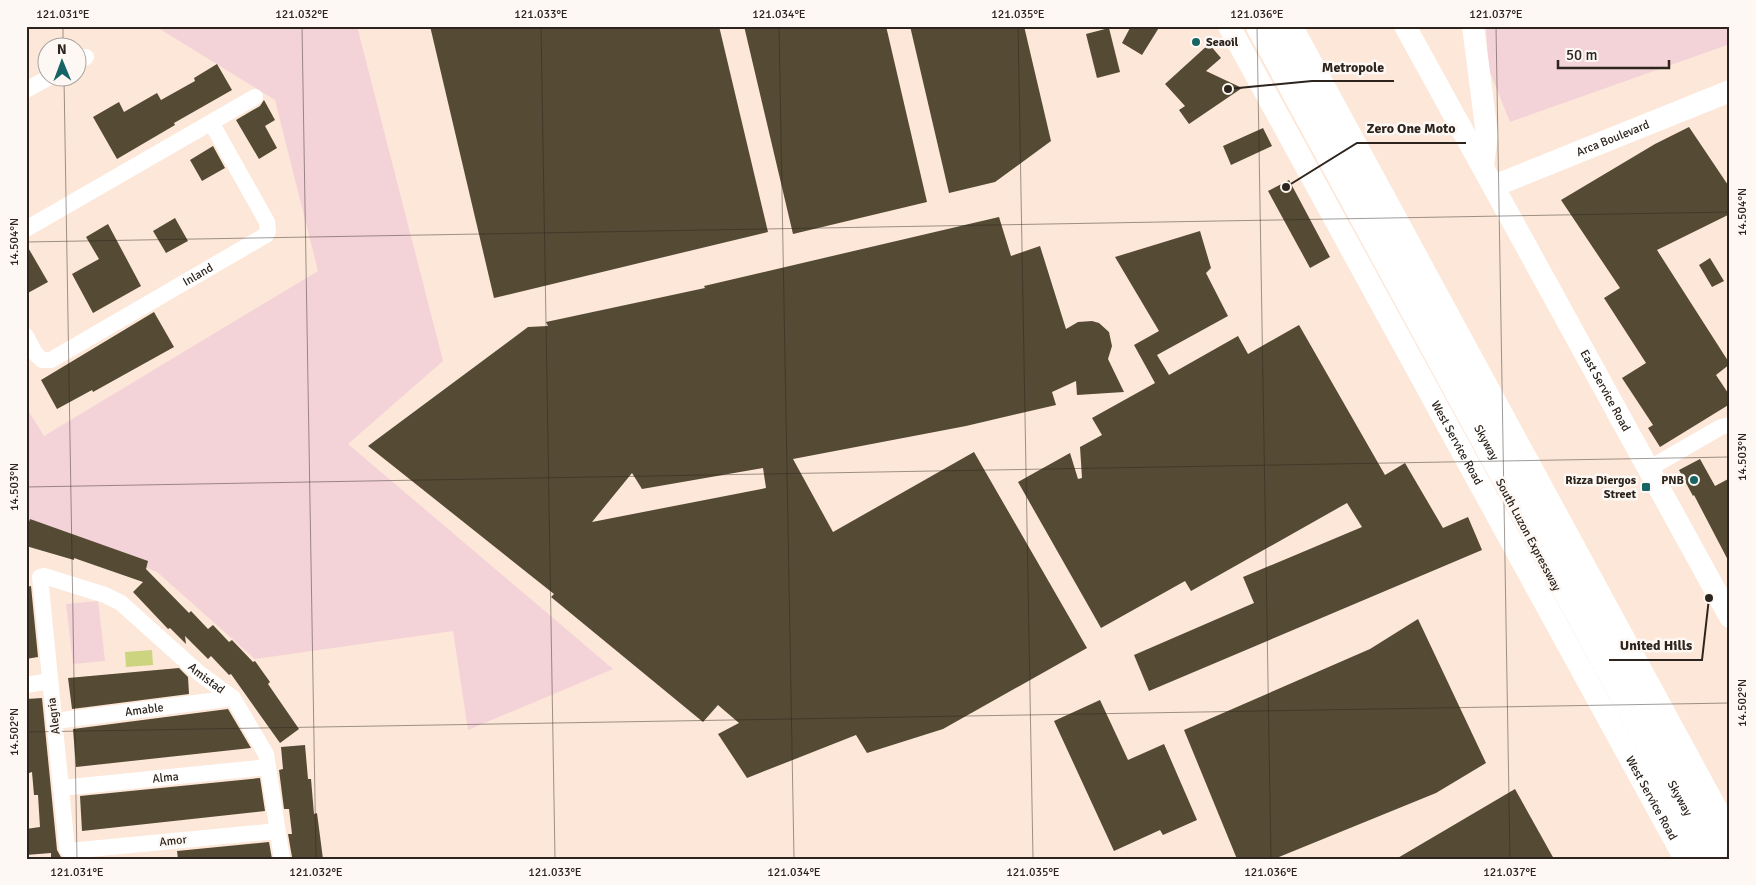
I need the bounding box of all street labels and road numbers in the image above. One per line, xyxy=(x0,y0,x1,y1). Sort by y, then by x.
street label: Arca Boulevard xyxy=(1574,117,1652,160)
street label: Inland xyxy=(180,260,216,289)
street label: East Service Road xyxy=(1577,347,1634,434)
street label: West Service Road xyxy=(1428,398,1486,487)
street label: Skyway xyxy=(1471,422,1502,463)
street label: South Luzon Expressway xyxy=(1492,476,1564,594)
street label: Amistad xyxy=(185,659,228,697)
street label: Alegria xyxy=(44,697,64,735)
street label: Amable xyxy=(124,700,164,719)
street label: West Service Road xyxy=(1622,753,1681,843)
street label: Alma xyxy=(152,769,179,786)
street label: Skyway xyxy=(1664,778,1696,819)
street label: Amor xyxy=(159,832,188,850)

